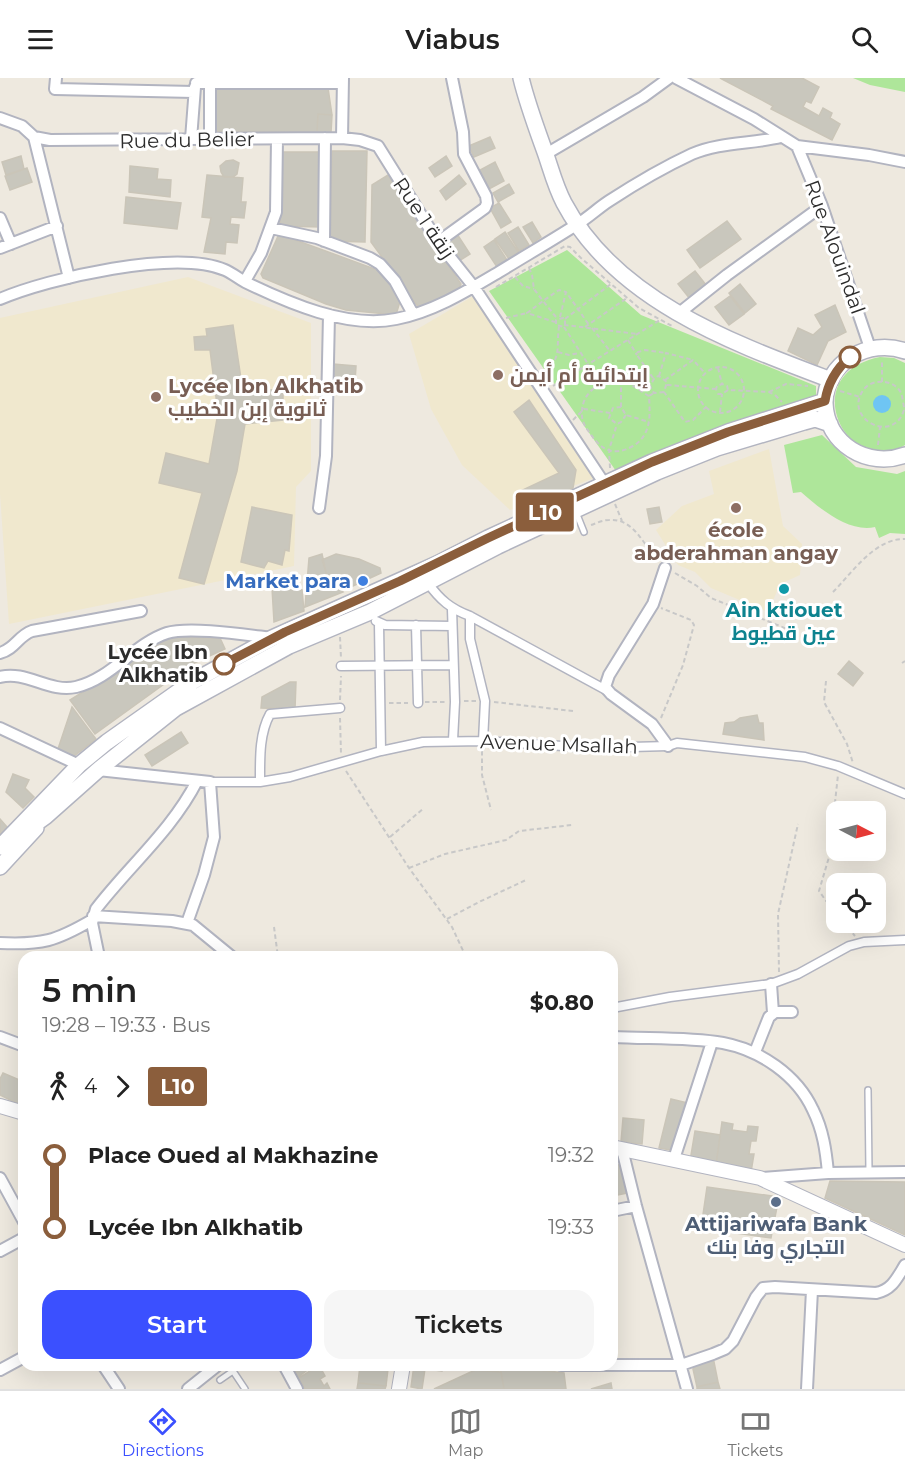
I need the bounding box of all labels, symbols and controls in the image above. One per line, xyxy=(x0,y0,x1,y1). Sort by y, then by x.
icon: menu xyxy=(24,23,57,56)
text: Viabus xyxy=(405,23,500,56)
icon: search xyxy=(848,23,881,56)
street label: Rue du Belier xyxy=(119,127,255,153)
street label: Rue 1 زنقة xyxy=(388,173,460,263)
street label: Rue Alouindal xyxy=(800,177,870,317)
unlabelled marker xyxy=(839,346,861,368)
place label: إبتدائية أم أيمن xyxy=(510,361,648,389)
marker: إبتدائية أم أيمن xyxy=(491,368,505,382)
place label: Lycée Ibn Alkhatib ثانوية إبن الخطيب xyxy=(168,374,363,423)
marker: Lycée Ibn Alkhatib ثانوية إبن الخطيب xyxy=(149,390,163,404)
line badge: L10 xyxy=(510,492,580,532)
text: L10 xyxy=(528,500,562,525)
marker: école abderahman angay xyxy=(729,501,743,515)
place label: école abderahman angay xyxy=(634,518,839,565)
place label: Market para xyxy=(225,569,351,593)
marker: Market para xyxy=(356,574,370,588)
marker: Ain ktiouet عين قطيوط xyxy=(777,582,791,596)
place label: Ain ktiouet عين قطيوط xyxy=(725,598,843,645)
place label: Lycée Ibn Alkhatib xyxy=(107,640,208,687)
marker: Lycée Ibn Alkhatib xyxy=(213,653,235,675)
street label: Avenue Msallah xyxy=(480,729,638,759)
north arrow xyxy=(826,801,886,861)
map controls xyxy=(826,801,886,933)
button: locate xyxy=(826,873,886,933)
text: 5 min xyxy=(42,970,137,1010)
text: $0.80 xyxy=(530,989,594,1016)
text: 19:28 – 19:33 · Bus xyxy=(42,1013,210,1037)
icon: walk xyxy=(42,1070,75,1103)
icon: forward xyxy=(106,1070,139,1103)
text: 4 xyxy=(84,1074,97,1098)
text: L10 xyxy=(160,1074,195,1099)
text: Place Oued al Makhazine xyxy=(88,1142,378,1169)
text: 19:32 xyxy=(548,1143,594,1167)
marker: Attijariwafa Bank التجاري وفا بنك xyxy=(769,1195,783,1209)
place label: Attijariwafa Bank التجاري وفا بنك xyxy=(684,1212,868,1263)
text: Lycée Ibn Alkhatib xyxy=(88,1214,303,1241)
text: 19:33 xyxy=(548,1215,594,1239)
button: Start xyxy=(42,1290,312,1359)
button: Tickets xyxy=(324,1290,594,1359)
tab: Directions xyxy=(122,1405,204,1460)
tab: Map xyxy=(448,1405,483,1460)
tab: Tickets xyxy=(727,1405,783,1460)

